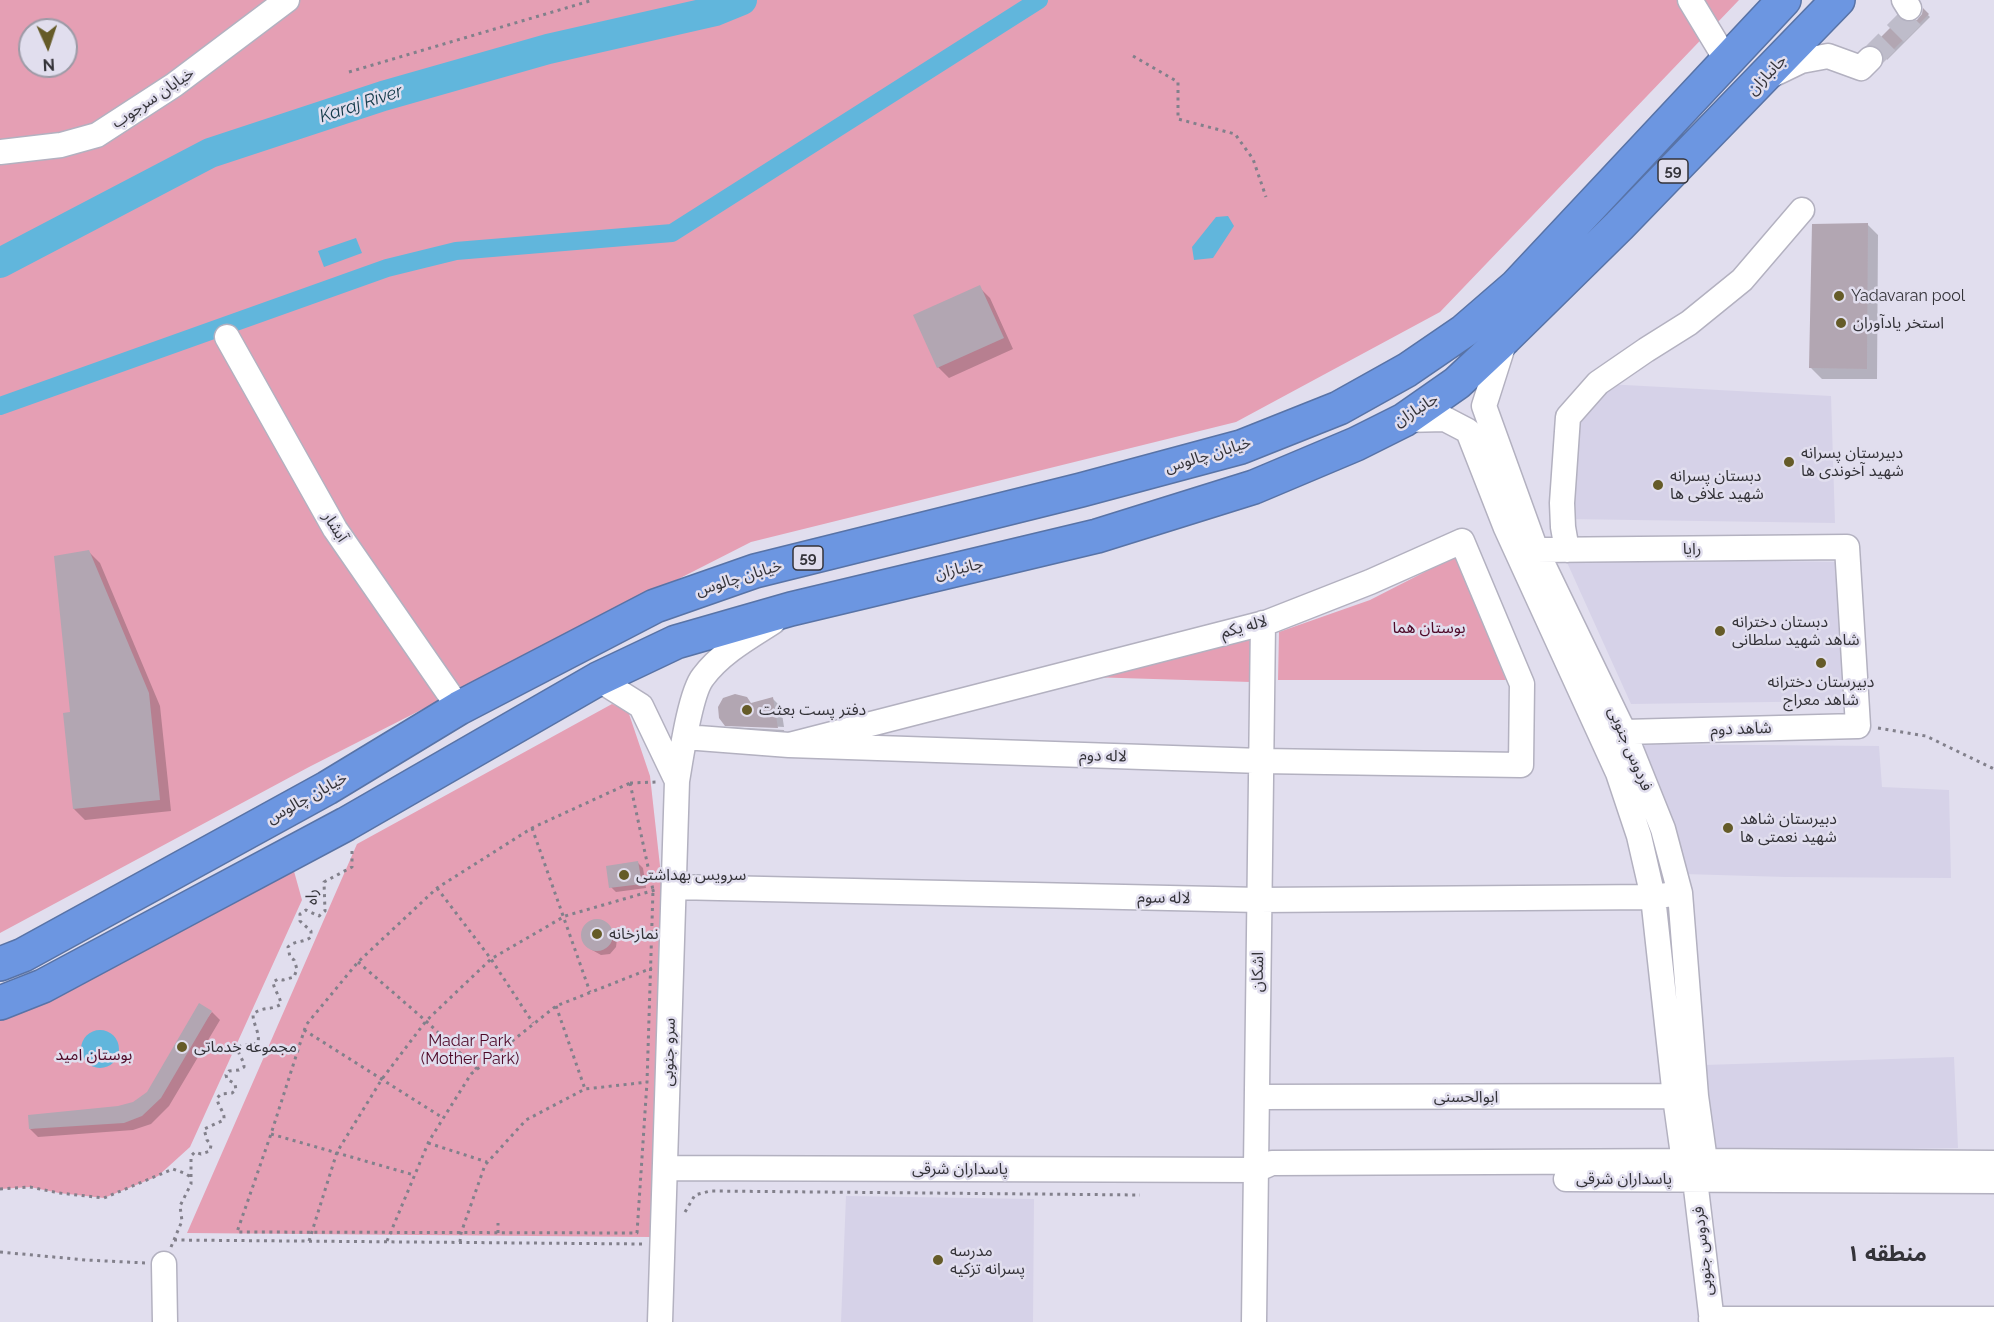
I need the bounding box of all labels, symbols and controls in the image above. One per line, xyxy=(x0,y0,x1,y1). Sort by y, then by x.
north arrow xyxy=(18,18,78,78)
street label: جانبازان xyxy=(1743,51,1791,99)
text: N xyxy=(42,55,55,74)
street label: خیابان سرجوب xyxy=(108,63,198,133)
water label: Karaj River xyxy=(317,80,405,128)
road number: 59 xyxy=(1658,159,1688,183)
place label: Yadavaran pool xyxy=(1851,286,1965,306)
marker: Yadavaran pool xyxy=(1832,289,1846,303)
place label: استخر یادآوران xyxy=(1853,313,1944,333)
marker: استخر یادآوران xyxy=(1834,316,1848,330)
street label: جانبازان xyxy=(1390,389,1442,431)
street label: خیابان چالوس xyxy=(1163,433,1253,477)
place label: دبیرستان پسرانه شهید آخوندی ها xyxy=(1801,443,1904,481)
marker: دبیرستان پسرانه شهید آخوندی ها xyxy=(1782,455,1796,469)
place label: دبستان پسرانه شهید علافی ها xyxy=(1670,466,1764,504)
marker: دبستان پسرانه شهید علافی ها xyxy=(1651,478,1665,492)
street label: آبشار xyxy=(318,508,352,546)
street label: رایا xyxy=(1683,539,1701,559)
road number: 59 xyxy=(793,546,823,570)
street label: جانبازان xyxy=(933,554,985,584)
street label: خیابان چالوس xyxy=(694,556,784,600)
street label: لاله یکم xyxy=(1219,612,1269,642)
place label: دبستان دخترانه شاهد شهید سلطانی xyxy=(1732,612,1860,650)
park label: بوستان هما xyxy=(1392,618,1466,638)
marker: دبستان دخترانه شاهد شهید سلطانی xyxy=(1713,624,1727,638)
marker: دبیرستان دخترانه شاهد معراج xyxy=(1814,656,1828,670)
place label: دبیرستان دخترانه شاهد معراج xyxy=(1768,672,1874,710)
place label: دفتر پست بعثت xyxy=(759,700,866,720)
marker: دفتر پست بعثت xyxy=(740,703,754,717)
street label: فردوس جنوبی xyxy=(1604,704,1656,794)
street label: شاهد دوم xyxy=(1710,718,1772,740)
street label: لاله دوم xyxy=(1079,746,1127,766)
street label: خیابان چالوس xyxy=(263,768,351,828)
place label: دبیرستان شاهد شهید نعمتی ها xyxy=(1740,809,1837,847)
marker: دبیرستان شاهد شهید نعمتی ها xyxy=(1721,821,1735,835)
place label: سرویس بهداشتی xyxy=(636,865,746,885)
marker: سرویس بهداشتی xyxy=(617,868,631,882)
street label: لاله سوم xyxy=(1137,888,1191,908)
street label: راه xyxy=(302,889,322,905)
place label: نمازخانه xyxy=(609,924,659,944)
marker: نمازخانه xyxy=(590,927,604,941)
street label: اشکان xyxy=(1248,952,1268,992)
street label: سرو جنوبی xyxy=(658,1017,680,1087)
park label: Madar Park (Mother Park) xyxy=(421,1031,519,1069)
place label: مجموعه خدماتی xyxy=(194,1037,297,1057)
marker: مجموعه خدماتی xyxy=(175,1040,189,1054)
park label: بوستان امید xyxy=(56,1045,132,1065)
street label: ابوالحسنی xyxy=(1434,1087,1498,1107)
street label: پاسداران شرقی xyxy=(912,1159,1008,1179)
street label: پاسداران شرقی xyxy=(1576,1169,1672,1189)
street label: فردوس جنوبی xyxy=(1689,1205,1717,1297)
place label: مدرسه پسرانه تزکیه xyxy=(950,1241,1025,1279)
district label: منطقه ۱ xyxy=(1847,1241,1927,1267)
marker: مدرسه پسرانه تزکیه xyxy=(931,1253,945,1267)

